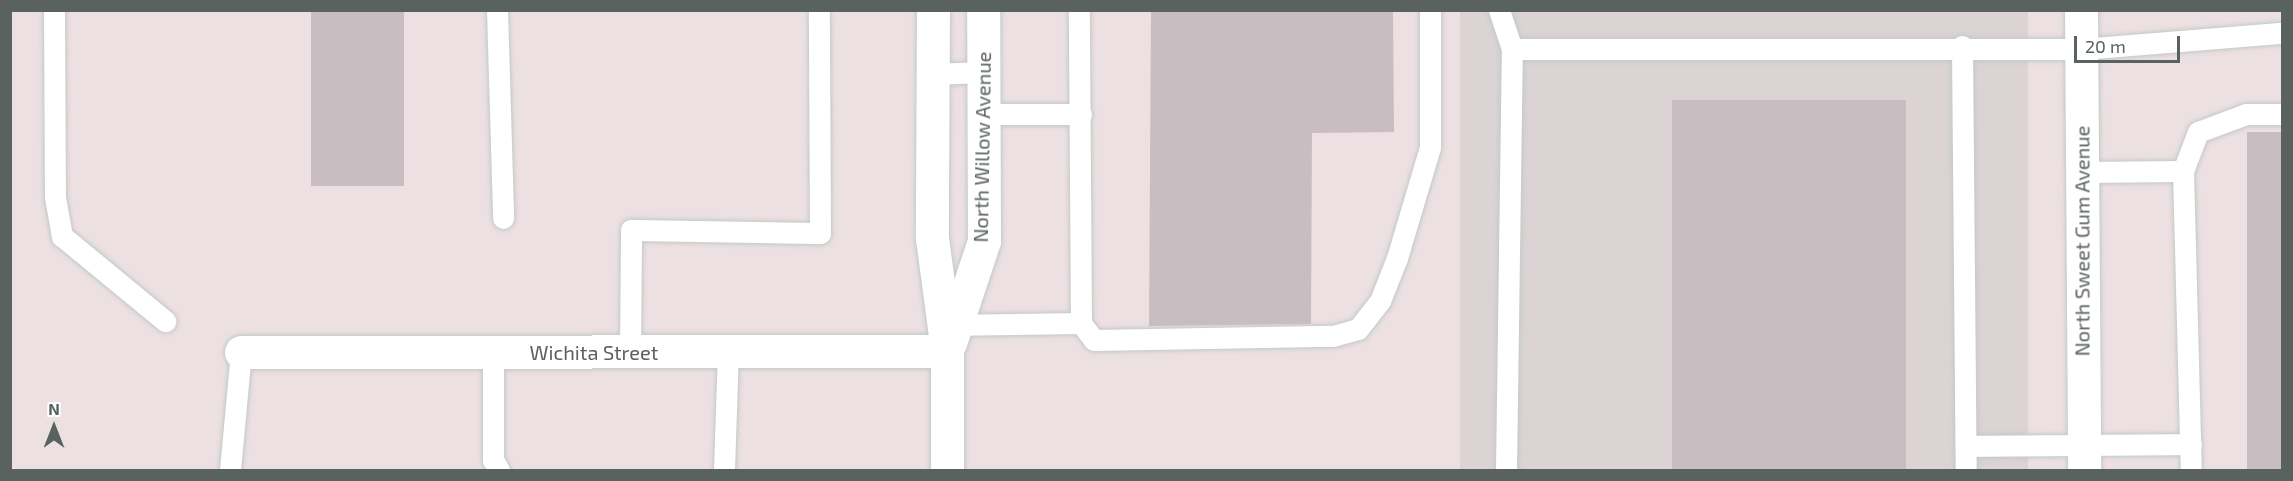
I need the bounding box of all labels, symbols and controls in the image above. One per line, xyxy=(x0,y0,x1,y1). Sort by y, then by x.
scale bar xyxy=(2077,24,2184,62)
text: 20 m xyxy=(2085,35,2126,57)
street label: North Willow Avenue xyxy=(968,51,996,243)
street label: North Sweet Gum Avenue xyxy=(2070,125,2094,357)
street label: Wichita Street xyxy=(530,340,658,364)
north arrow xyxy=(24,397,84,457)
text: N xyxy=(48,399,60,418)

